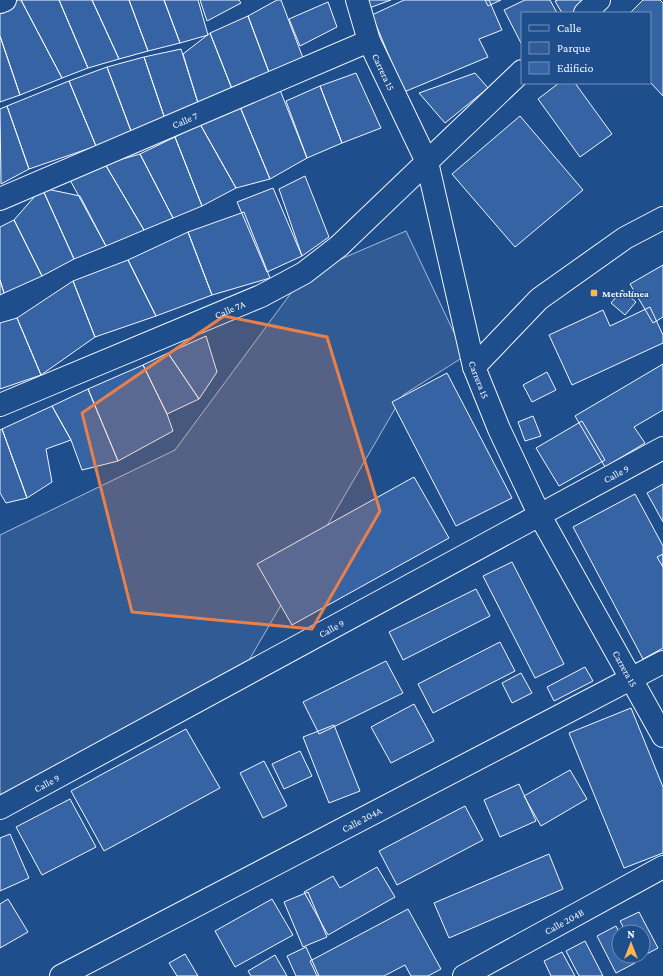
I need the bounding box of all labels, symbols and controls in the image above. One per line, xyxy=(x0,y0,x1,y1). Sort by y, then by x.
legend xyxy=(521,12,651,84)
text: Calle xyxy=(557,21,581,35)
text: Parque xyxy=(557,41,590,55)
street label: Carrera 15 xyxy=(370,52,397,93)
text: Edificio xyxy=(557,61,594,75)
street label: Calle 7 xyxy=(171,110,200,131)
marker: Metrolínea xyxy=(589,288,599,298)
place label: Metrolínea xyxy=(602,288,649,299)
street label: Calle 7A xyxy=(213,298,247,321)
street label: Carrera 15 xyxy=(467,360,491,401)
street label: Calle 9 xyxy=(602,463,631,485)
street label: Calle 9 xyxy=(317,617,346,640)
street label: Carrera 15 xyxy=(610,649,639,689)
street label: Calle 9 xyxy=(32,772,61,794)
street label: Calle 204A xyxy=(340,805,384,835)
street label: Calle 204B xyxy=(543,906,586,937)
north arrow xyxy=(611,924,651,964)
text: N xyxy=(627,928,635,940)

